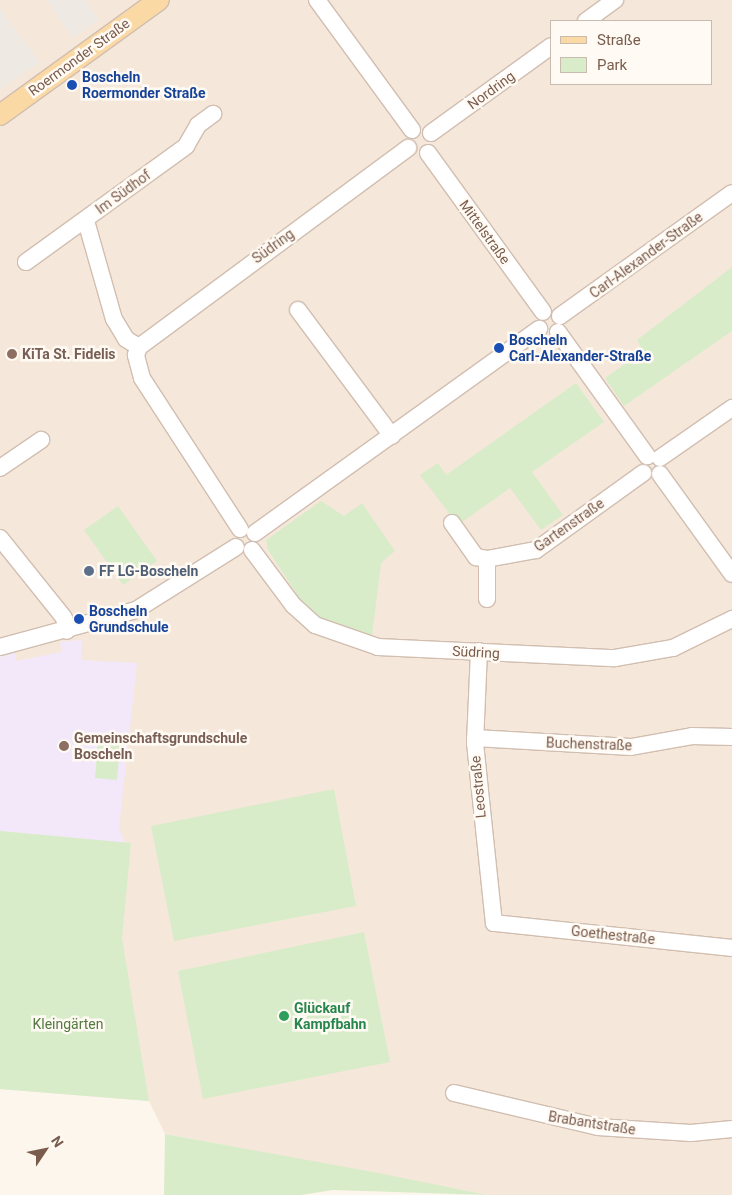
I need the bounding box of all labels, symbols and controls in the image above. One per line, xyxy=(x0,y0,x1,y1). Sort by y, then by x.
street label: Roermonder Straße xyxy=(25,15,133,99)
legend xyxy=(550,20,712,85)
text: Straße xyxy=(597,31,641,49)
text: Park xyxy=(597,56,627,74)
street label: Nordring xyxy=(464,67,518,113)
place label: Boscheln Roermonder Straße xyxy=(82,69,206,102)
marker: Boscheln Roermonder Straße xyxy=(66,79,78,91)
street label: Im Südhof xyxy=(92,166,154,218)
street label: Mittelstraße xyxy=(456,197,514,267)
street label: Carl-Alexander-Straße xyxy=(586,208,706,302)
street label: Südring xyxy=(249,225,297,267)
place label: Boscheln Carl-Alexander-Straße xyxy=(509,332,651,364)
marker: Boscheln Carl-Alexander-Straße xyxy=(493,342,505,354)
place label: KiTa St. Fidelis xyxy=(22,346,116,362)
marker: KiTa St. Fidelis xyxy=(6,348,18,360)
street label: Gartenstraße xyxy=(531,495,607,555)
place label: FF LG-Boscheln xyxy=(99,563,198,579)
marker: FF LG-Boscheln xyxy=(83,565,95,577)
place label: Boscheln Grundschule xyxy=(89,603,169,636)
marker: Boscheln Grundschule xyxy=(73,613,85,625)
street label: Südring xyxy=(452,642,500,662)
place label: Gemeinschaftsgrundschule Boscheln xyxy=(74,730,247,762)
street label: Buchenstraße xyxy=(546,734,632,754)
marker: Gemeinschaftsgrundschule Boscheln xyxy=(58,740,70,752)
street label: Leostraße xyxy=(467,755,489,819)
street label: Goethestraße xyxy=(570,922,656,948)
place label: Glückauf Kampfbahn xyxy=(294,1000,366,1032)
marker: Glückauf Kampfbahn xyxy=(278,1010,290,1022)
park label: Kleingärten xyxy=(32,1016,104,1032)
street label: Brabantstraße xyxy=(547,1108,637,1138)
north arrow xyxy=(20,1125,70,1175)
text: N xyxy=(48,1133,67,1150)

